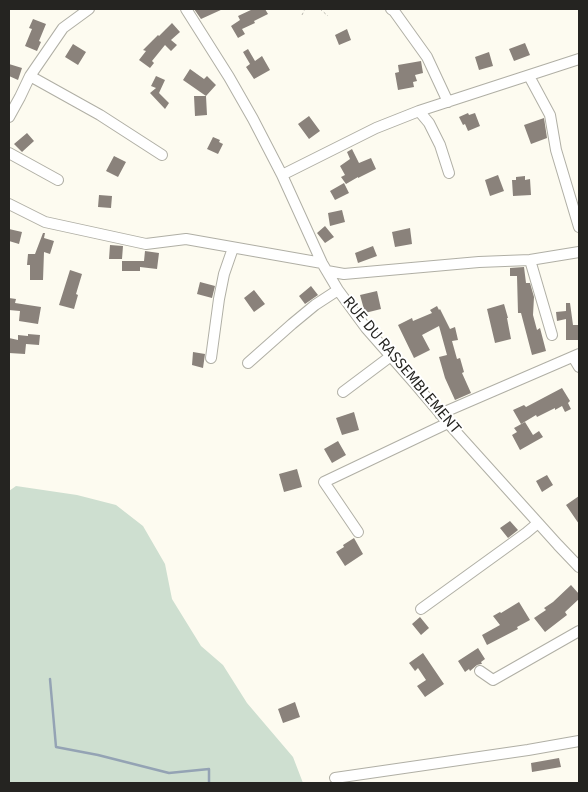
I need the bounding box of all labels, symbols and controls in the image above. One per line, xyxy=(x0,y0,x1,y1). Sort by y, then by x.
street label: RUE DU RASSEMBLEMENT xyxy=(338,293,464,439)

